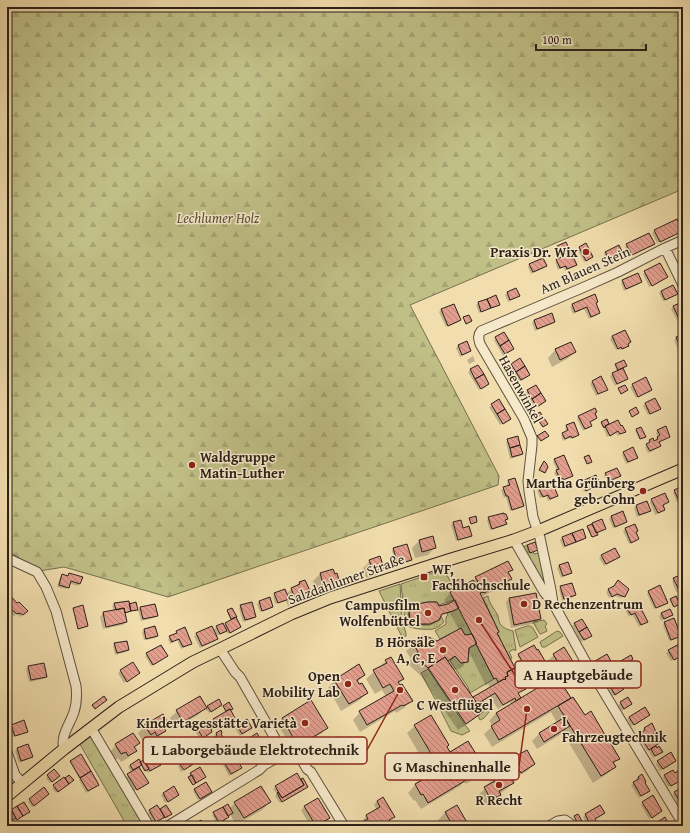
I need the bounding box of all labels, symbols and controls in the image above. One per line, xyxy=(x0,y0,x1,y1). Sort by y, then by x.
scale bar xyxy=(536,26,646,52)
text: 100 m xyxy=(542,31,572,48)
park label: Lechlumer Holz xyxy=(176,208,260,228)
street label: Am Blauen Stein xyxy=(537,241,633,299)
place label: Praxis Dr. Wix xyxy=(490,242,579,262)
marker: Praxis Dr. Wix xyxy=(581,247,591,257)
street label: Hasenwinkel xyxy=(494,351,548,427)
place label: Waldgruppe Matin-Luther xyxy=(200,447,285,483)
marker: Waldgruppe Matin-Luther xyxy=(187,460,197,470)
place label: Martha Grünberg geb. Cohn xyxy=(526,473,636,509)
marker: Martha Grünberg geb. Cohn xyxy=(638,486,648,496)
street label: Salzdahlumer Straße xyxy=(285,548,407,609)
place label: WF, Fachhochschule xyxy=(432,559,531,595)
marker: WF, Fachhochschule xyxy=(419,572,429,582)
place label: D Rechenzentrum xyxy=(532,594,643,614)
place label: Campusfilm Wolfenbüttel xyxy=(339,595,421,631)
marker: D Rechenzentrum xyxy=(519,599,529,609)
marker: Campusfilm Wolfenbüttel xyxy=(423,608,433,618)
place label: B Hörsäle A, C, E xyxy=(375,632,435,668)
marker: B Hörsäle A, C, E xyxy=(438,645,448,655)
callout: A Hauptgebäude xyxy=(515,661,641,688)
text: A Hauptgebäude xyxy=(523,664,633,685)
place label: Open Mobility Lab xyxy=(262,666,341,702)
marker: Open Mobility Lab xyxy=(343,679,353,689)
marker: C Westflügel xyxy=(450,685,460,695)
place label: C Westflügel xyxy=(417,695,494,715)
place label: I Fahrzeugtechnik xyxy=(562,711,668,747)
place label: Kindertagesstätte Varietà xyxy=(137,713,298,733)
marker: Kindertagesstätte Varietà xyxy=(300,718,310,728)
marker: I Fahrzeugtechnik xyxy=(549,724,559,734)
callout: L Laborgebäude Elektrotechnik xyxy=(143,737,367,764)
text: L Laborgebäude Elektrotechnik xyxy=(151,739,360,760)
callout: G Maschinenhalle xyxy=(385,753,519,780)
text: G Maschinenhalle xyxy=(393,756,511,777)
marker: R Recht xyxy=(494,780,504,790)
place label: R Recht xyxy=(475,790,523,810)

